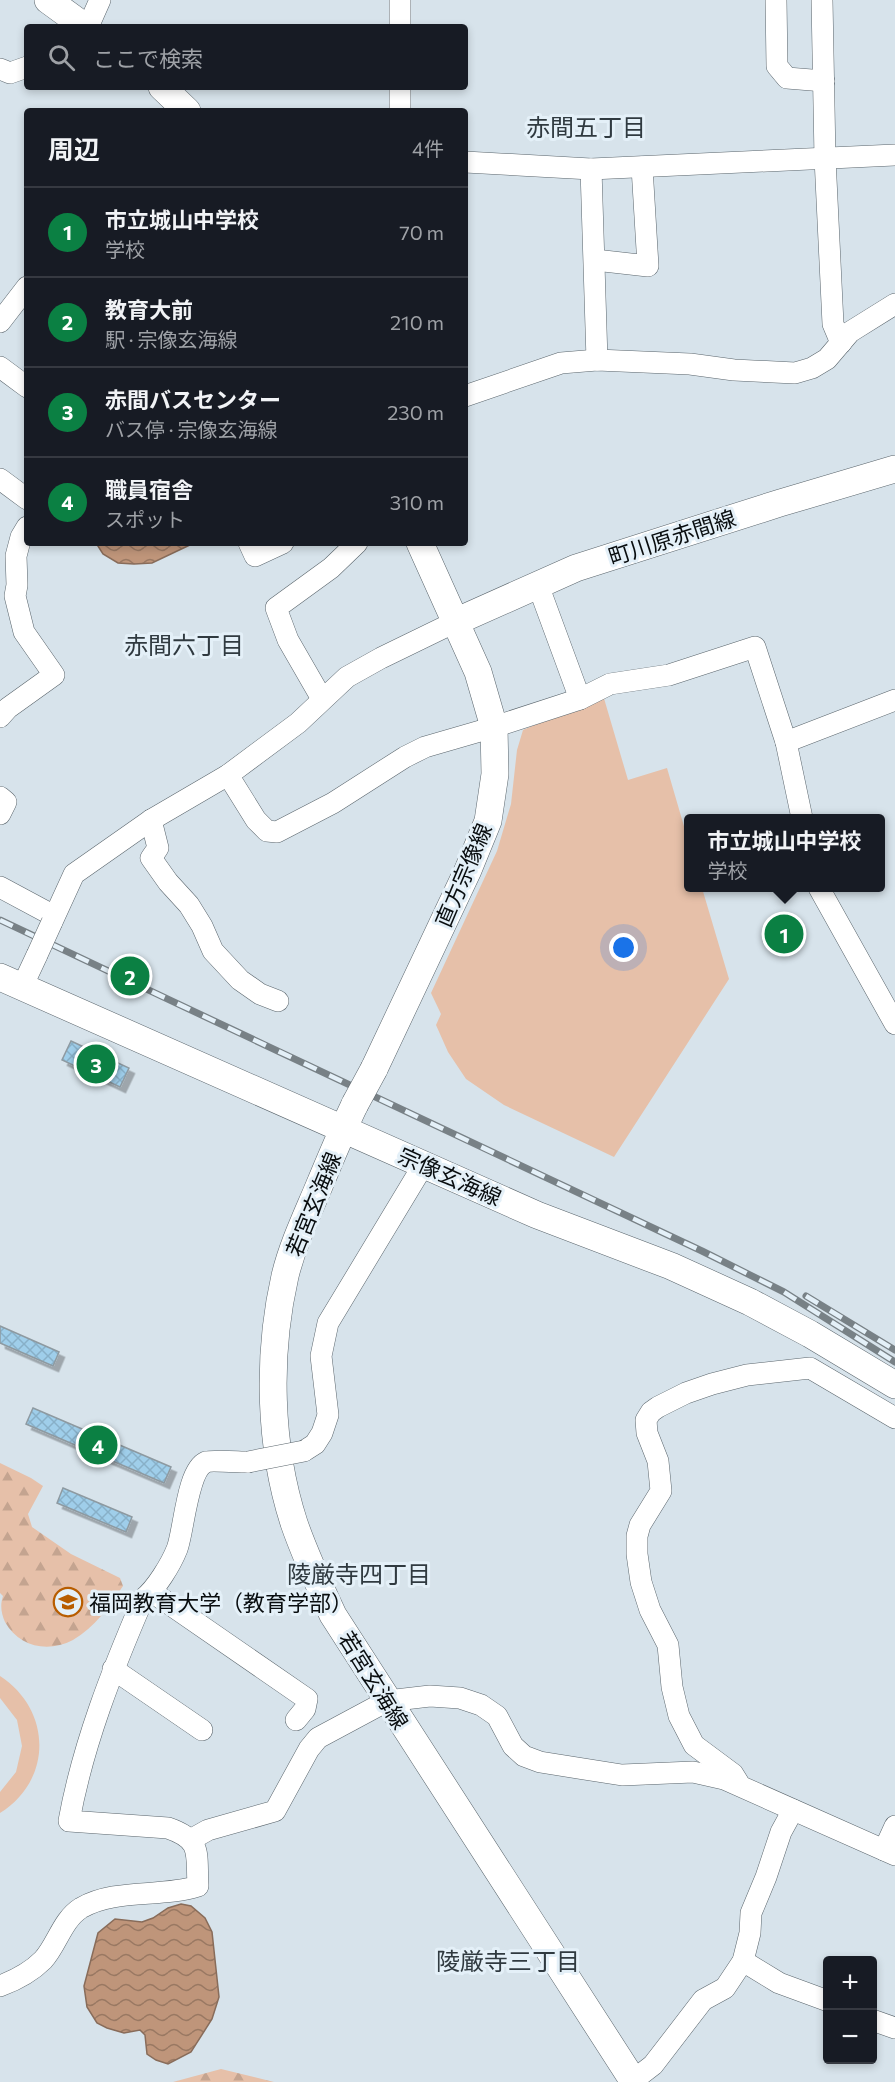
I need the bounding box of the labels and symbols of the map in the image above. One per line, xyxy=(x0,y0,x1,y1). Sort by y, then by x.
district label: 赤間五丁目 xyxy=(526,112,646,141)
street label: 町川原赤間線 xyxy=(605,504,739,570)
district label: 赤間六丁目 xyxy=(124,630,244,659)
street label: 直方宗像線 xyxy=(429,819,497,931)
pin: 1 xyxy=(764,912,804,956)
your location xyxy=(609,933,638,962)
pin: 2 xyxy=(110,954,150,998)
pin: 3 xyxy=(76,1042,116,1086)
street label: 宗像玄海線 xyxy=(394,1141,506,1211)
street label: 若宮玄海線 xyxy=(280,1148,346,1260)
pin: 4 xyxy=(78,1422,118,1468)
district label: 陵厳寺四丁目 xyxy=(287,1559,431,1588)
school or university icon: 福岡教育大学（教育学部） xyxy=(52,1586,84,1618)
place label: 福岡教育大学（教育学部） xyxy=(89,1589,353,1616)
street label: 若宮玄海線 xyxy=(333,1626,415,1734)
district label: 陵厳寺三丁目 xyxy=(436,1946,580,1975)

